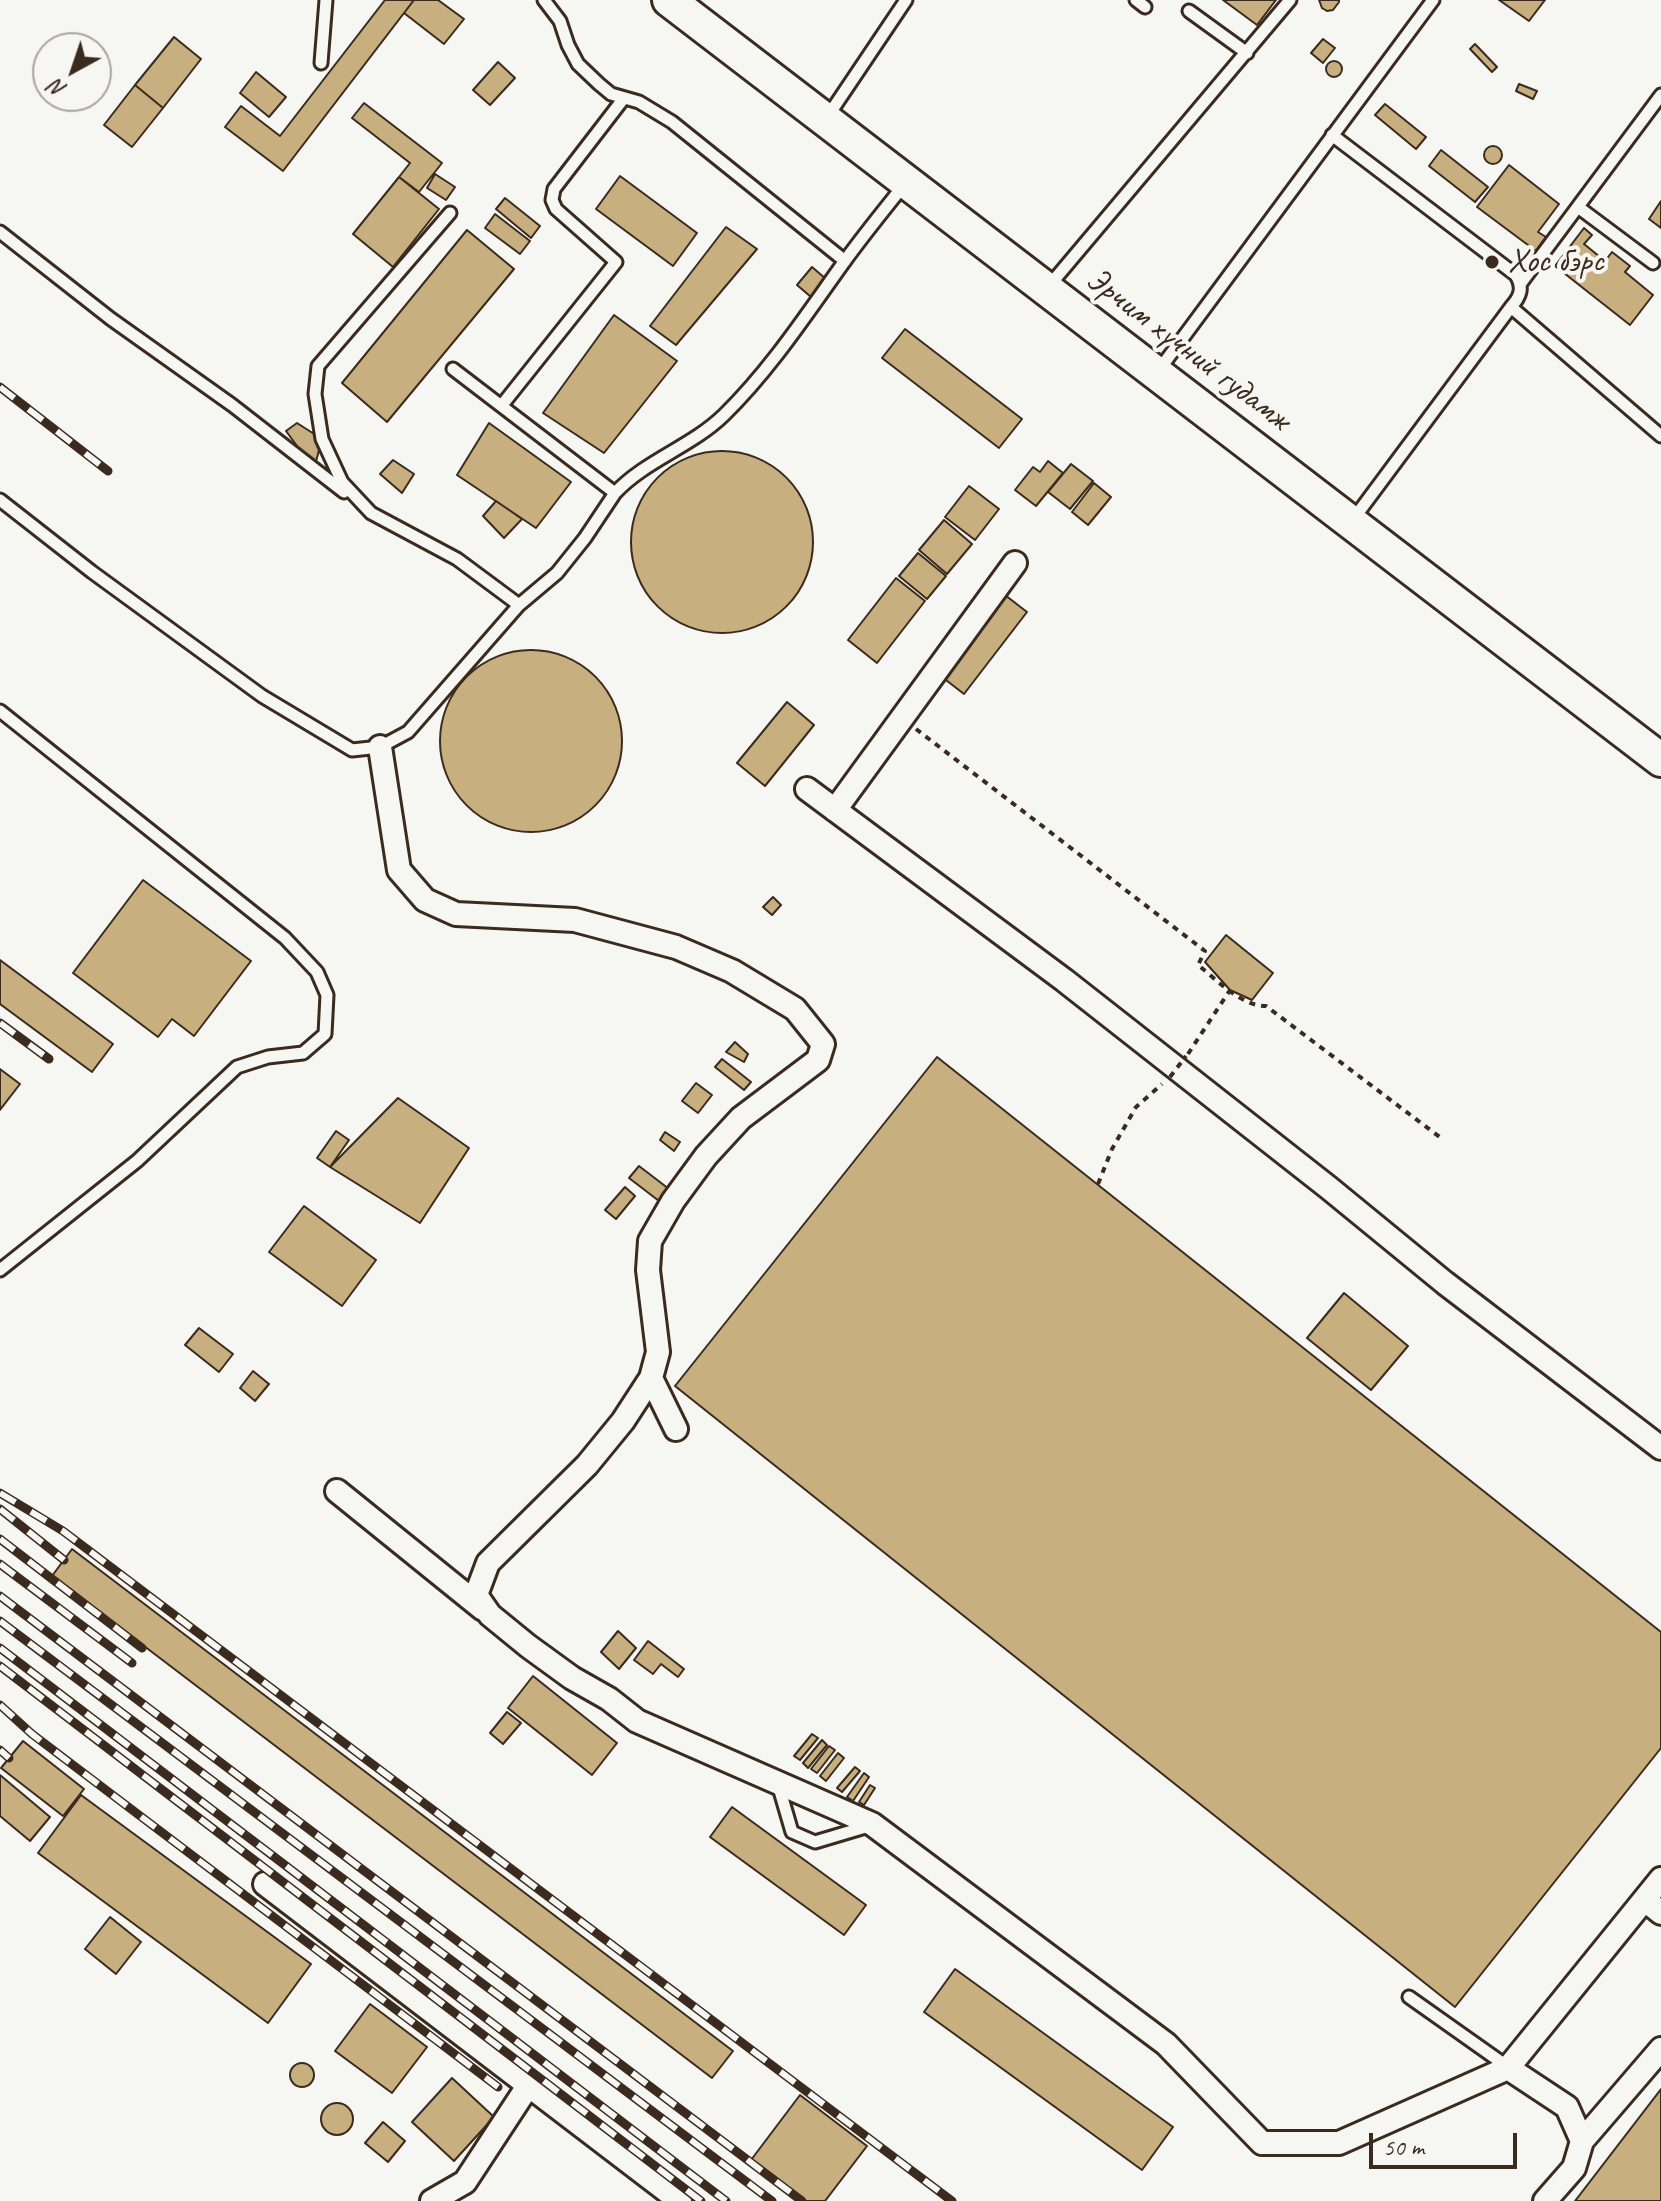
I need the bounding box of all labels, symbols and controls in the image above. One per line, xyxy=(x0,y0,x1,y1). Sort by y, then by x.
north arrow xyxy=(32,32,112,112)
text: N xyxy=(44,74,72,104)
place label: Хос бэрс xyxy=(1508,242,1604,282)
marker: Хос бэрс xyxy=(1483,253,1501,271)
street label: Эрчим хүчний гудамж xyxy=(1077,260,1299,440)
scale bar xyxy=(1373,2117,1521,2167)
text: 50 m xyxy=(1383,2132,1424,2162)

